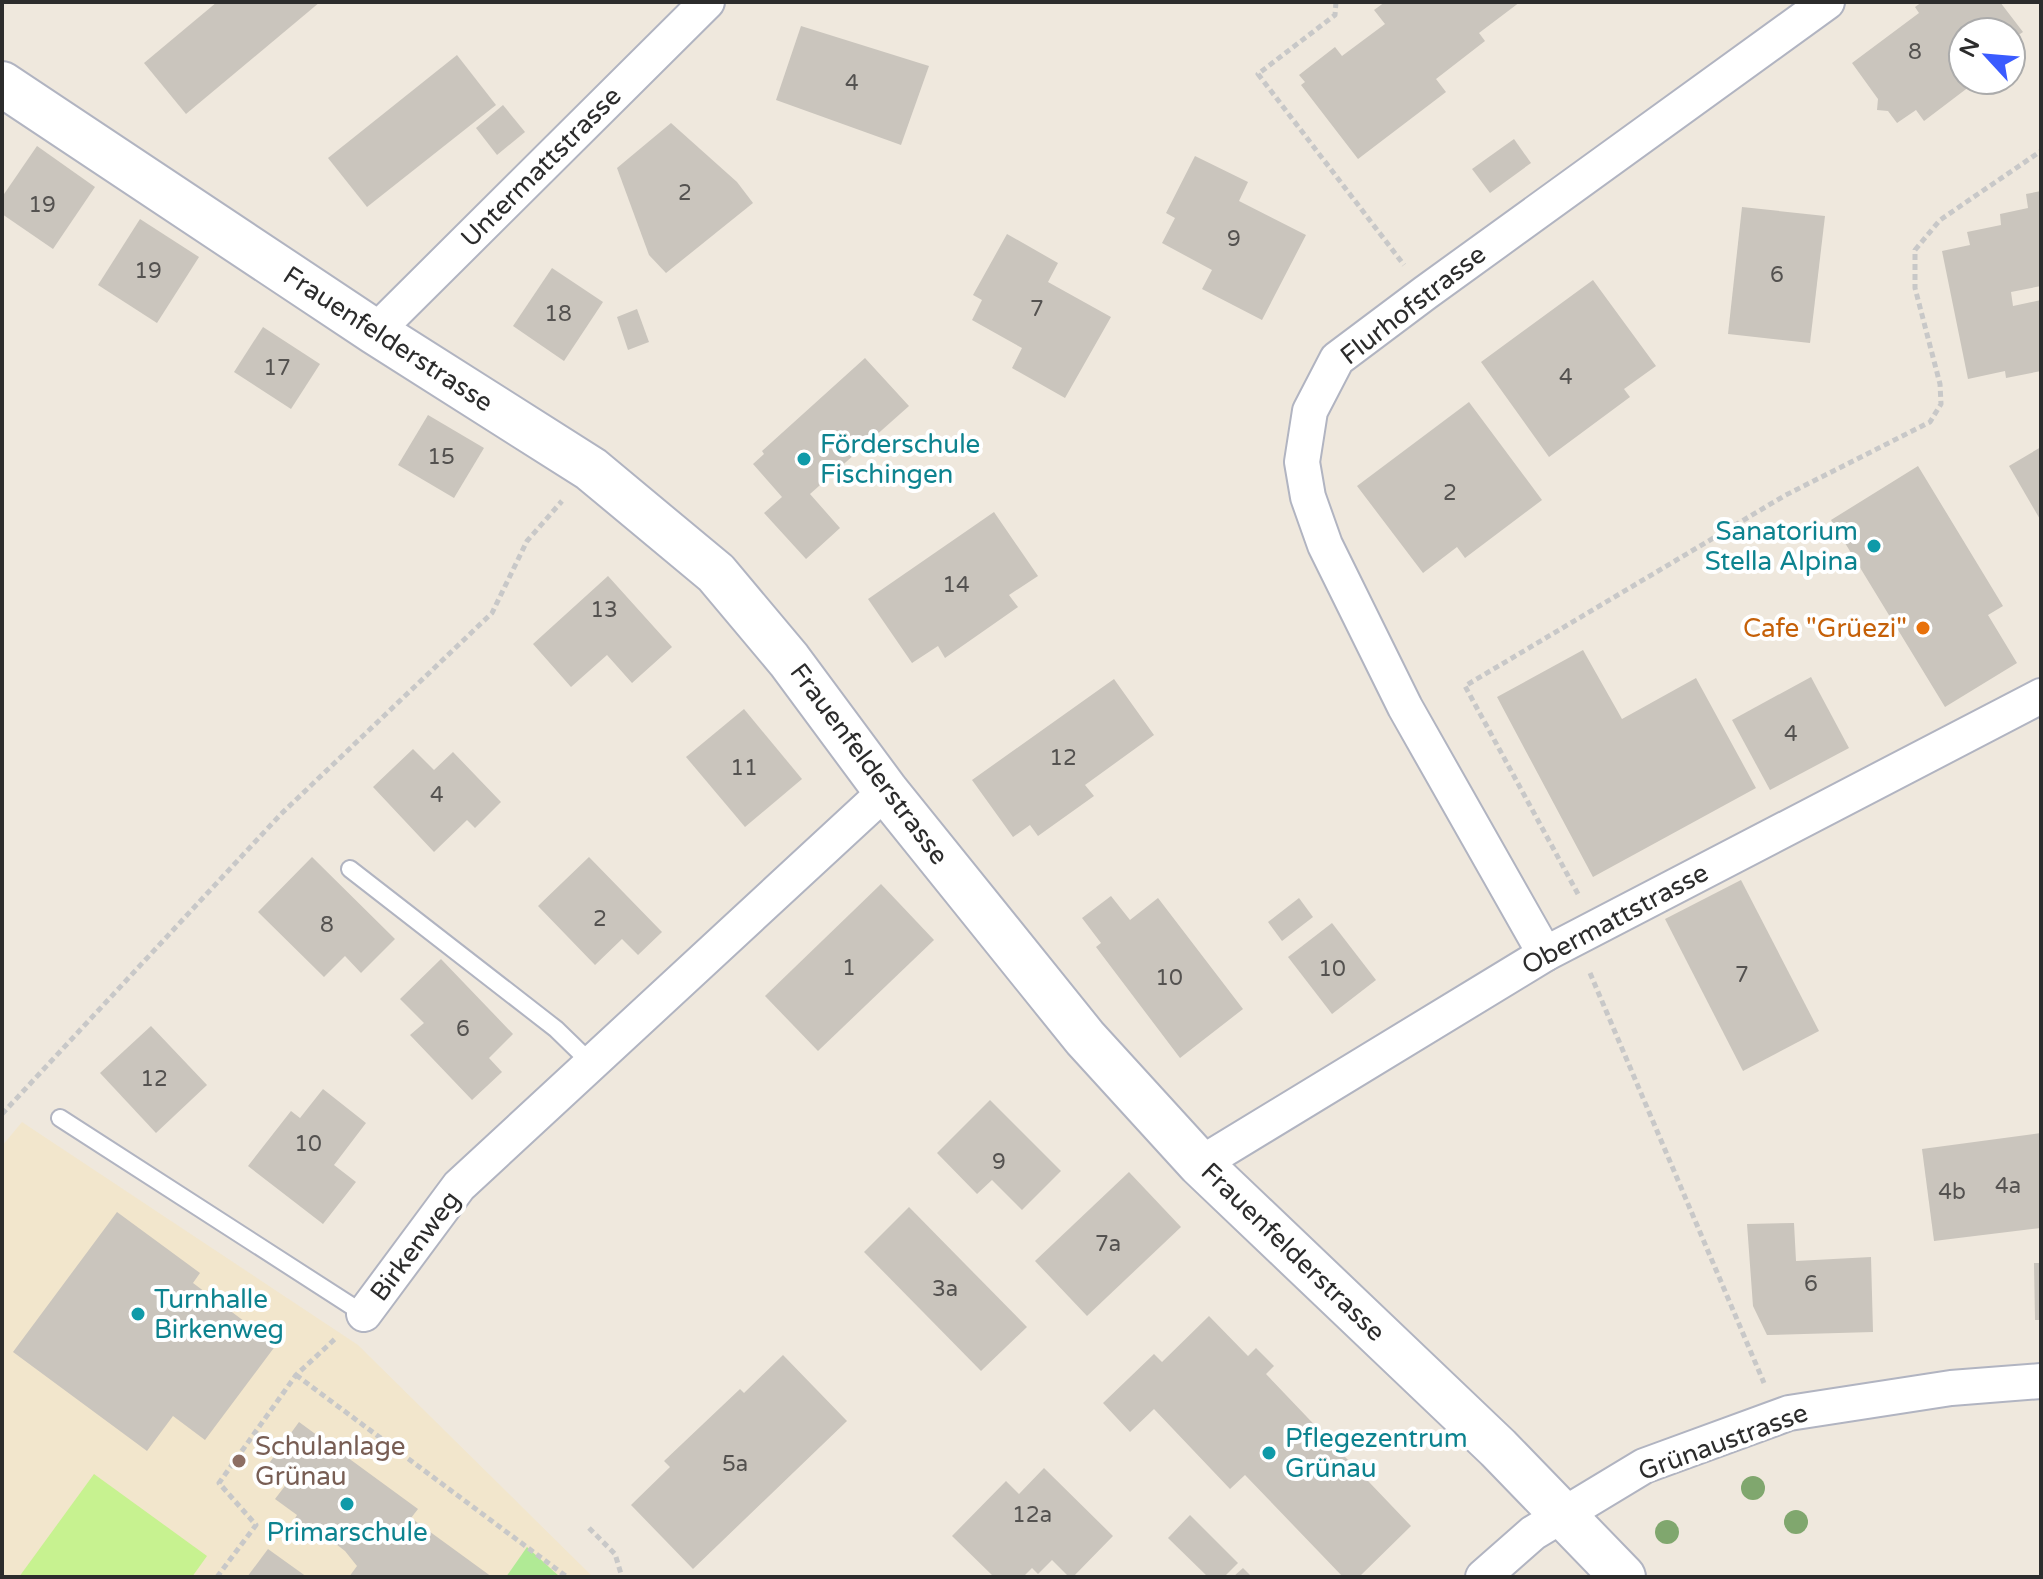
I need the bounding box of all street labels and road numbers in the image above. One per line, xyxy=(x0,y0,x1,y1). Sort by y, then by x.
street label: Untermattstrasse xyxy=(454,80,628,254)
street label: Flurhofstrasse xyxy=(1334,239,1492,371)
street label: Frauenfelderstrasse xyxy=(277,260,499,418)
street label: Frauenfelderstrasse xyxy=(783,657,955,871)
street label: Obermattstrasse xyxy=(1517,857,1713,981)
street label: Frauenfelderstrasse xyxy=(1195,1156,1391,1348)
street label: Birkenweg xyxy=(363,1185,467,1307)
street label: Grünaustrasse xyxy=(1634,1397,1812,1487)

